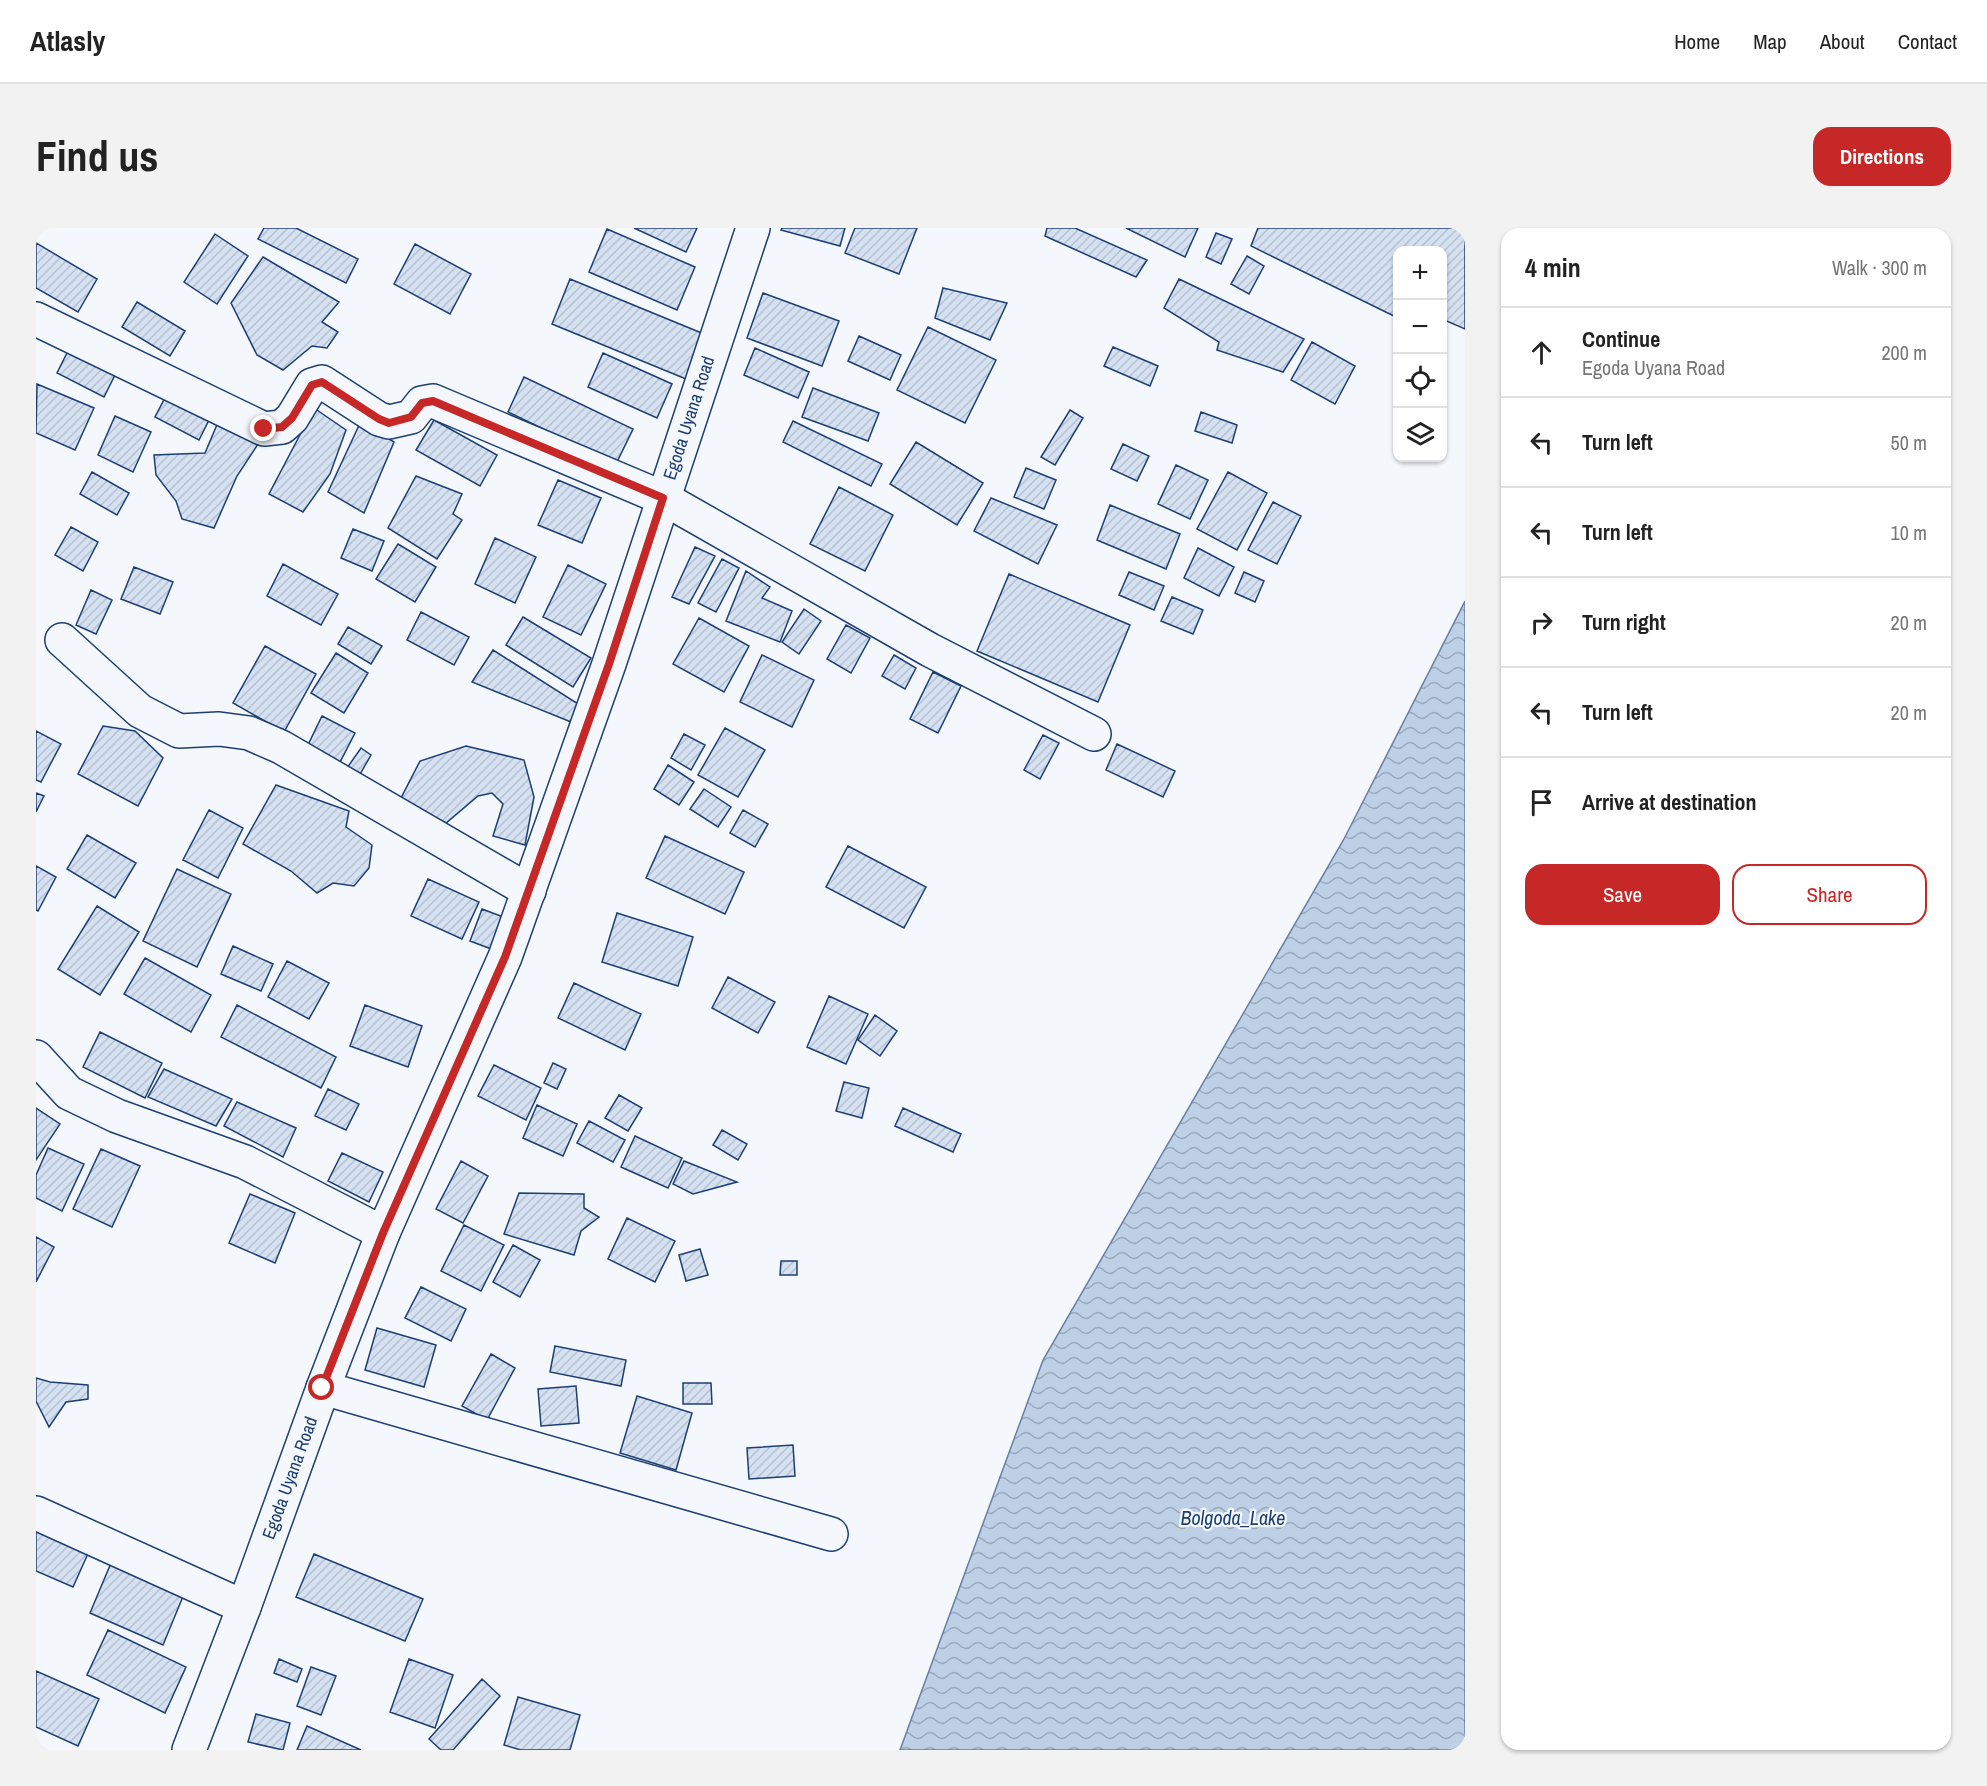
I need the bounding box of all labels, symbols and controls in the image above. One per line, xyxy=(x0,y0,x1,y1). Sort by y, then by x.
text: Atlasly xyxy=(30,22,105,60)
text: Home xyxy=(1674,27,1720,56)
text: Map xyxy=(1753,27,1787,56)
text: About xyxy=(1820,27,1865,56)
text: Contact xyxy=(1898,27,1957,56)
button: Directions xyxy=(1813,127,1951,186)
text: Find us xyxy=(36,128,158,184)
map controls xyxy=(1393,246,1447,462)
button: + xyxy=(1393,246,1447,300)
text: 4 min xyxy=(1525,250,1581,285)
text: Walk · 300 m xyxy=(1832,254,1927,281)
button: − xyxy=(1393,300,1447,354)
text: Continue xyxy=(1582,324,1660,354)
icon: ahead xyxy=(1525,336,1558,369)
text: 200 m xyxy=(1881,339,1927,366)
street label: Egoda Uyana Road xyxy=(657,353,720,483)
button: locate xyxy=(1393,354,1447,408)
text: Egoda Uyana Road xyxy=(1582,354,1725,381)
button: layers xyxy=(1393,408,1447,462)
route end xyxy=(250,415,276,441)
icon: left xyxy=(1525,426,1558,459)
text: Turn left xyxy=(1582,427,1653,457)
text: 50 m xyxy=(1891,429,1927,456)
icon: left xyxy=(1525,516,1558,549)
text: Turn left xyxy=(1582,517,1653,547)
text: 10 m xyxy=(1891,519,1927,546)
icon: right xyxy=(1525,606,1558,639)
text: Turn right xyxy=(1582,607,1666,637)
text: 20 m xyxy=(1891,609,1927,636)
icon: left xyxy=(1525,696,1558,729)
text: Turn left xyxy=(1582,697,1653,727)
text: 20 m xyxy=(1891,699,1927,726)
icon: arrive xyxy=(1525,786,1558,819)
text: Arrive at destination xyxy=(1582,787,1756,817)
button: Save xyxy=(1525,864,1720,925)
button: Share xyxy=(1732,864,1927,925)
route start xyxy=(308,1374,334,1400)
street label: Egoda Uyana Road xyxy=(256,1413,323,1543)
water label: Bolgoda_Lake xyxy=(1181,1504,1285,1531)

